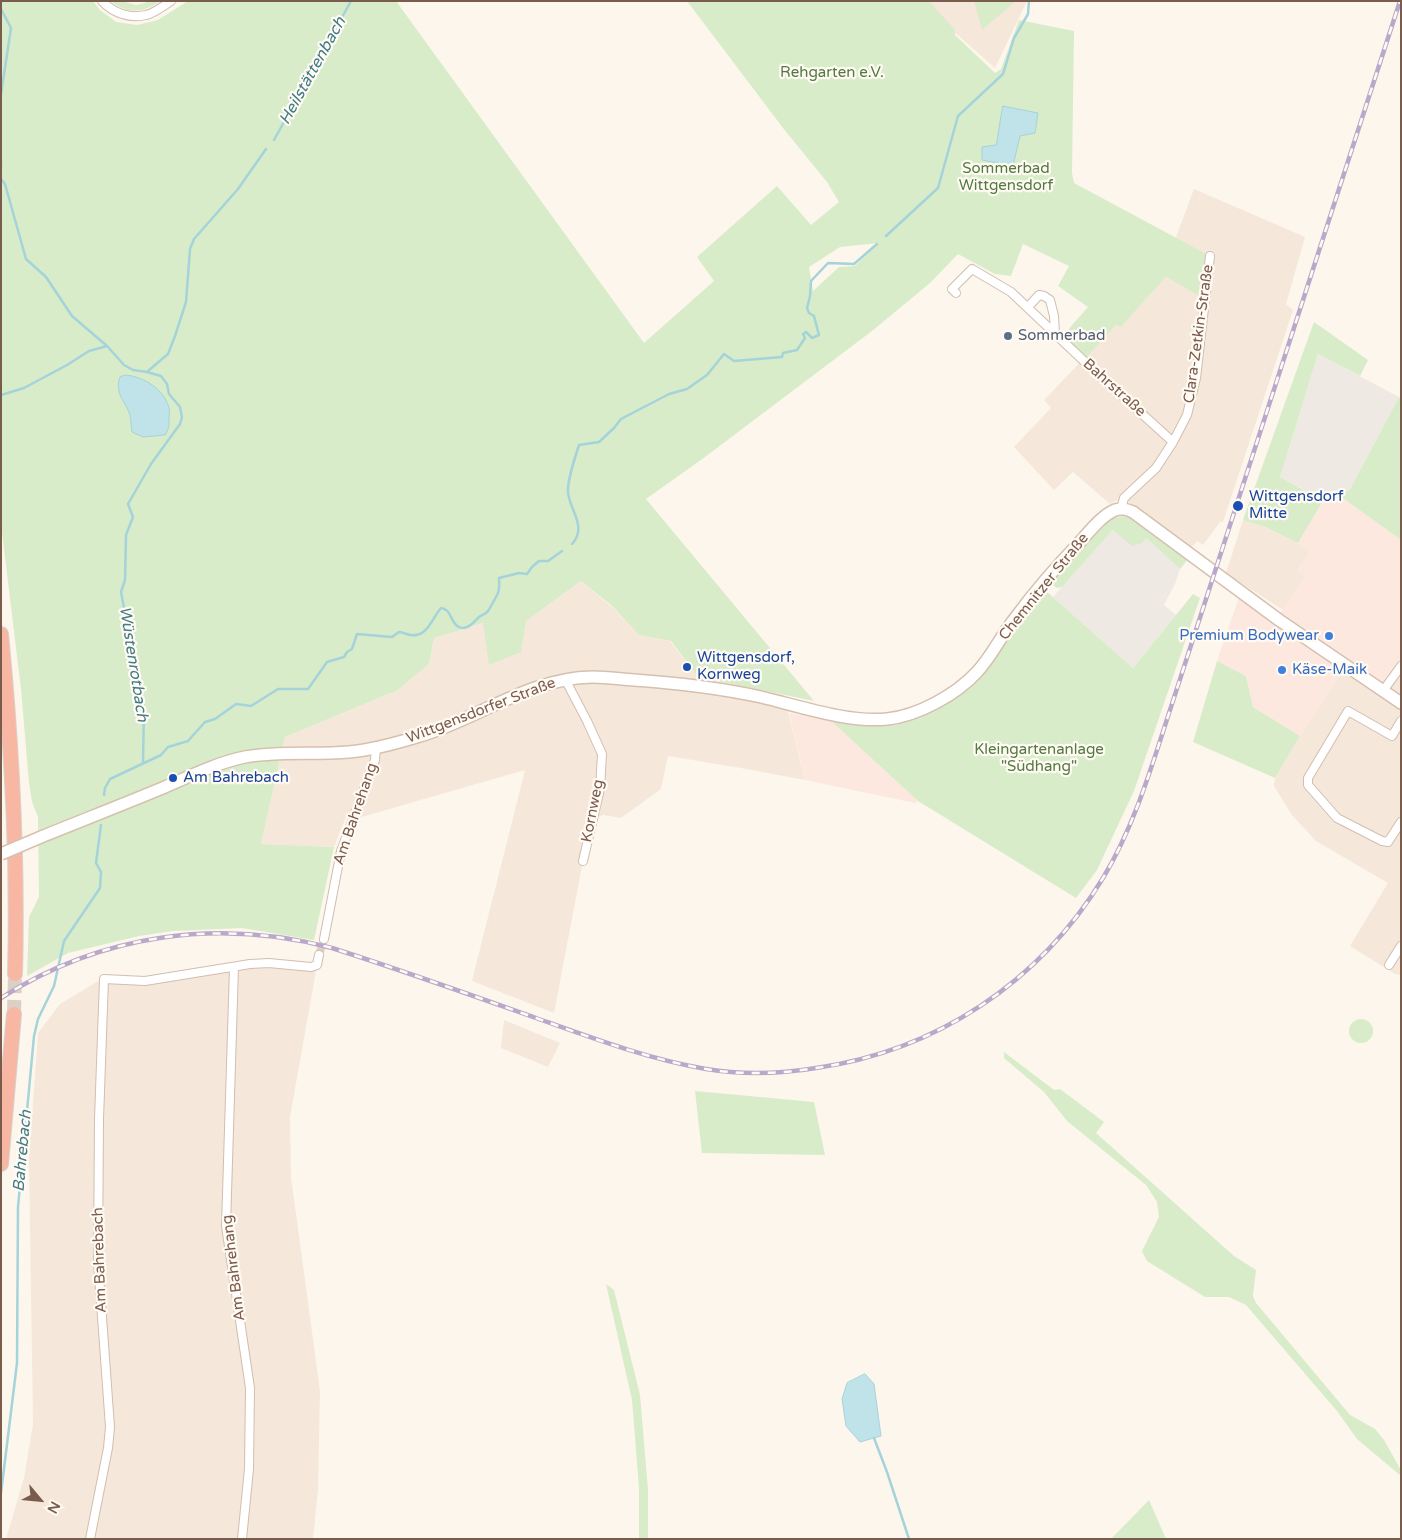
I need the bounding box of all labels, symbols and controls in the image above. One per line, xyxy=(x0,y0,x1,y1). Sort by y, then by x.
water label: Heilstättenbach xyxy=(276,14,350,128)
park label: Rehgarten e.V. xyxy=(780,64,884,82)
park label: Sommerbad Wittgensdorf xyxy=(959,160,1053,195)
street label: Clara-Zetkin-Straße xyxy=(1180,263,1218,405)
place label: Sommerbad xyxy=(1018,327,1105,345)
marker: Sommerbad xyxy=(1002,330,1014,342)
street label: Bahrstraße xyxy=(1079,355,1149,421)
place label: Wittgensdorf Mitte xyxy=(1249,488,1343,523)
marker: Wittgensdorf Mitte xyxy=(1231,499,1245,513)
street label: Chemnitzer Straße xyxy=(995,530,1093,644)
water label: Wüstenrotbach xyxy=(114,605,152,723)
place label: Premium Bodywear xyxy=(1179,627,1319,645)
marker: Premium Bodywear xyxy=(1323,630,1335,642)
place label: Wittgensdorf, Kornweg xyxy=(697,649,795,684)
marker: Wittgensdorf, Kornweg xyxy=(681,661,693,673)
place label: Käse-Maik xyxy=(1292,661,1367,679)
marker: Käse-Maik xyxy=(1276,664,1288,676)
street label: Wittgensdorfer Straße xyxy=(404,674,558,748)
park label: Kleingartenanlage "Südhang" xyxy=(974,741,1104,776)
street label: Am Bahrehang xyxy=(330,761,382,867)
place label: Am Bahrebach xyxy=(183,769,289,787)
marker: Am Bahrebach xyxy=(167,772,179,784)
street label: Kornweg xyxy=(578,778,608,844)
water label: Bahrebach xyxy=(10,1109,36,1193)
street label: Am Bahrebach xyxy=(89,1207,111,1313)
street label: Am Bahrehang xyxy=(219,1214,249,1322)
north arrow xyxy=(15,1475,65,1525)
text: N xyxy=(44,1498,64,1516)

